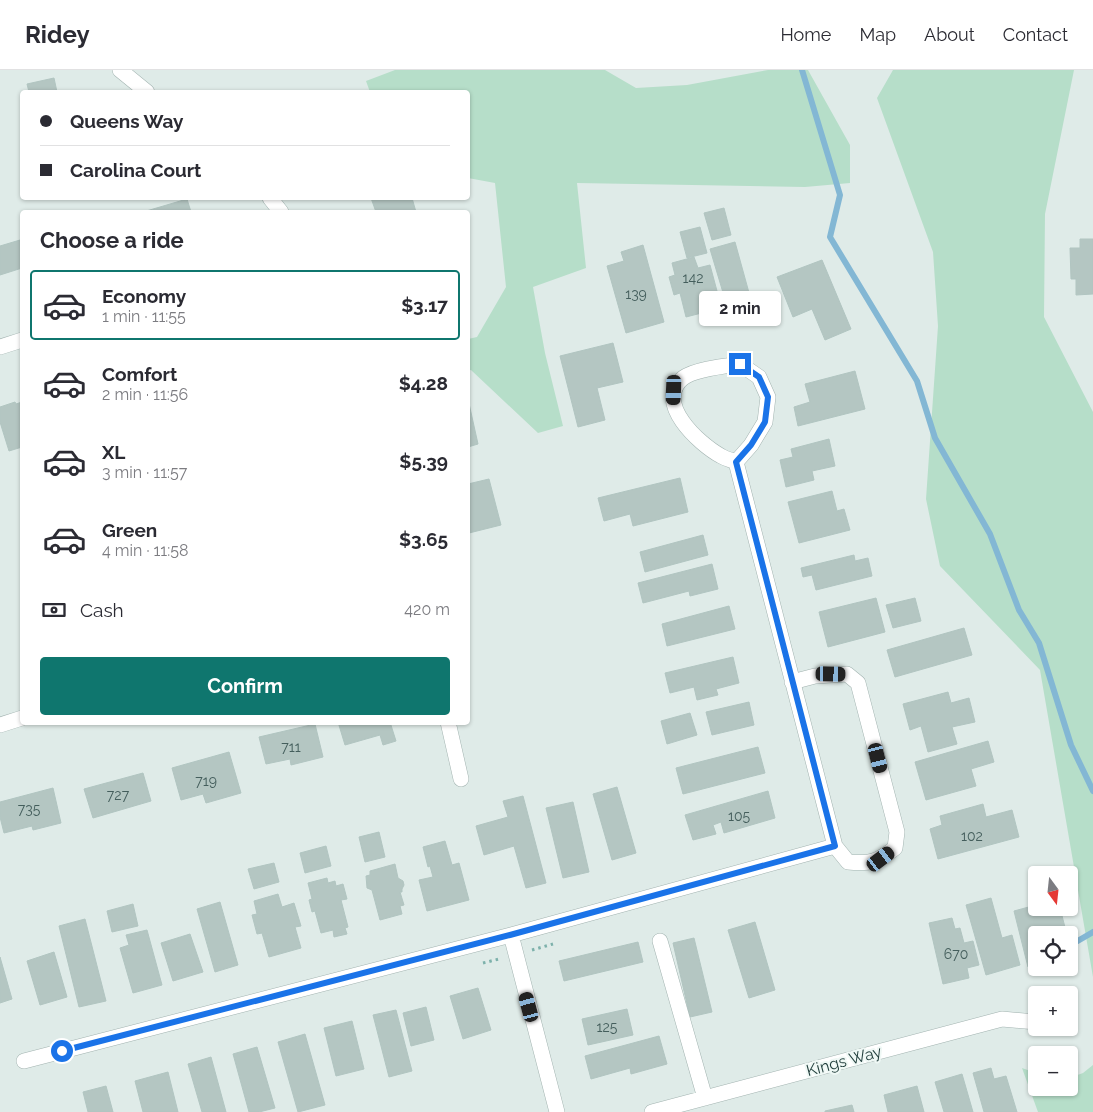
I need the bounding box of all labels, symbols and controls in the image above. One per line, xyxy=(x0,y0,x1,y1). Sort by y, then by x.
text: Ridey xyxy=(25,20,90,49)
text: Home xyxy=(780,24,831,45)
text: Map xyxy=(859,24,896,45)
text: About xyxy=(924,24,975,45)
text: Contact xyxy=(1003,24,1068,45)
text: Queens Way xyxy=(70,110,183,132)
text: Carolina Court xyxy=(70,159,201,181)
text: Choose a ride xyxy=(40,227,184,253)
house number: 142 xyxy=(683,270,703,286)
icon: car xyxy=(42,283,87,328)
text: Economy xyxy=(102,285,186,307)
house number: 139 xyxy=(625,286,647,302)
callout: 2 min xyxy=(699,292,781,326)
text: $3.17 xyxy=(401,294,448,316)
text: 2 min xyxy=(719,299,761,318)
text: 1 min · 11:55 xyxy=(102,307,186,326)
route end xyxy=(729,353,751,375)
icon: car xyxy=(42,361,87,406)
text: Comfort xyxy=(102,363,177,385)
text: $4.28 xyxy=(399,372,448,394)
car xyxy=(665,375,682,405)
text: 2 min · 11:56 xyxy=(102,385,188,404)
icon: car xyxy=(42,439,87,484)
text: XL xyxy=(102,441,125,463)
text: $5.39 xyxy=(399,450,448,472)
text: 3 min · 11:57 xyxy=(102,463,187,482)
icon: car xyxy=(42,517,87,562)
text: Green xyxy=(102,519,157,541)
text: $3.65 xyxy=(399,528,448,550)
text: 4 min · 11:58 xyxy=(102,541,188,560)
icon: cash xyxy=(40,596,68,624)
text: Cash xyxy=(80,599,124,621)
text: 420 m xyxy=(404,600,450,619)
button: Confirm xyxy=(40,657,450,715)
car xyxy=(815,666,846,682)
house number: 711 xyxy=(281,739,301,755)
car xyxy=(867,742,888,774)
house number: 719 xyxy=(195,773,217,789)
house number: 727 xyxy=(107,787,130,803)
house number: 735 xyxy=(18,801,41,817)
house number: 105 xyxy=(728,808,750,824)
house number: 102 xyxy=(961,828,983,844)
car xyxy=(864,844,897,874)
north arrow xyxy=(1028,866,1078,916)
map controls xyxy=(1028,866,1078,1096)
button: locate xyxy=(1028,926,1078,976)
house number: 670 xyxy=(944,946,968,962)
button: + xyxy=(1028,986,1078,1036)
car xyxy=(517,991,540,1023)
house number: 125 xyxy=(597,1019,618,1035)
route start xyxy=(51,1040,73,1062)
street label: Kings Way xyxy=(804,1042,884,1080)
button: − xyxy=(1028,1046,1078,1096)

